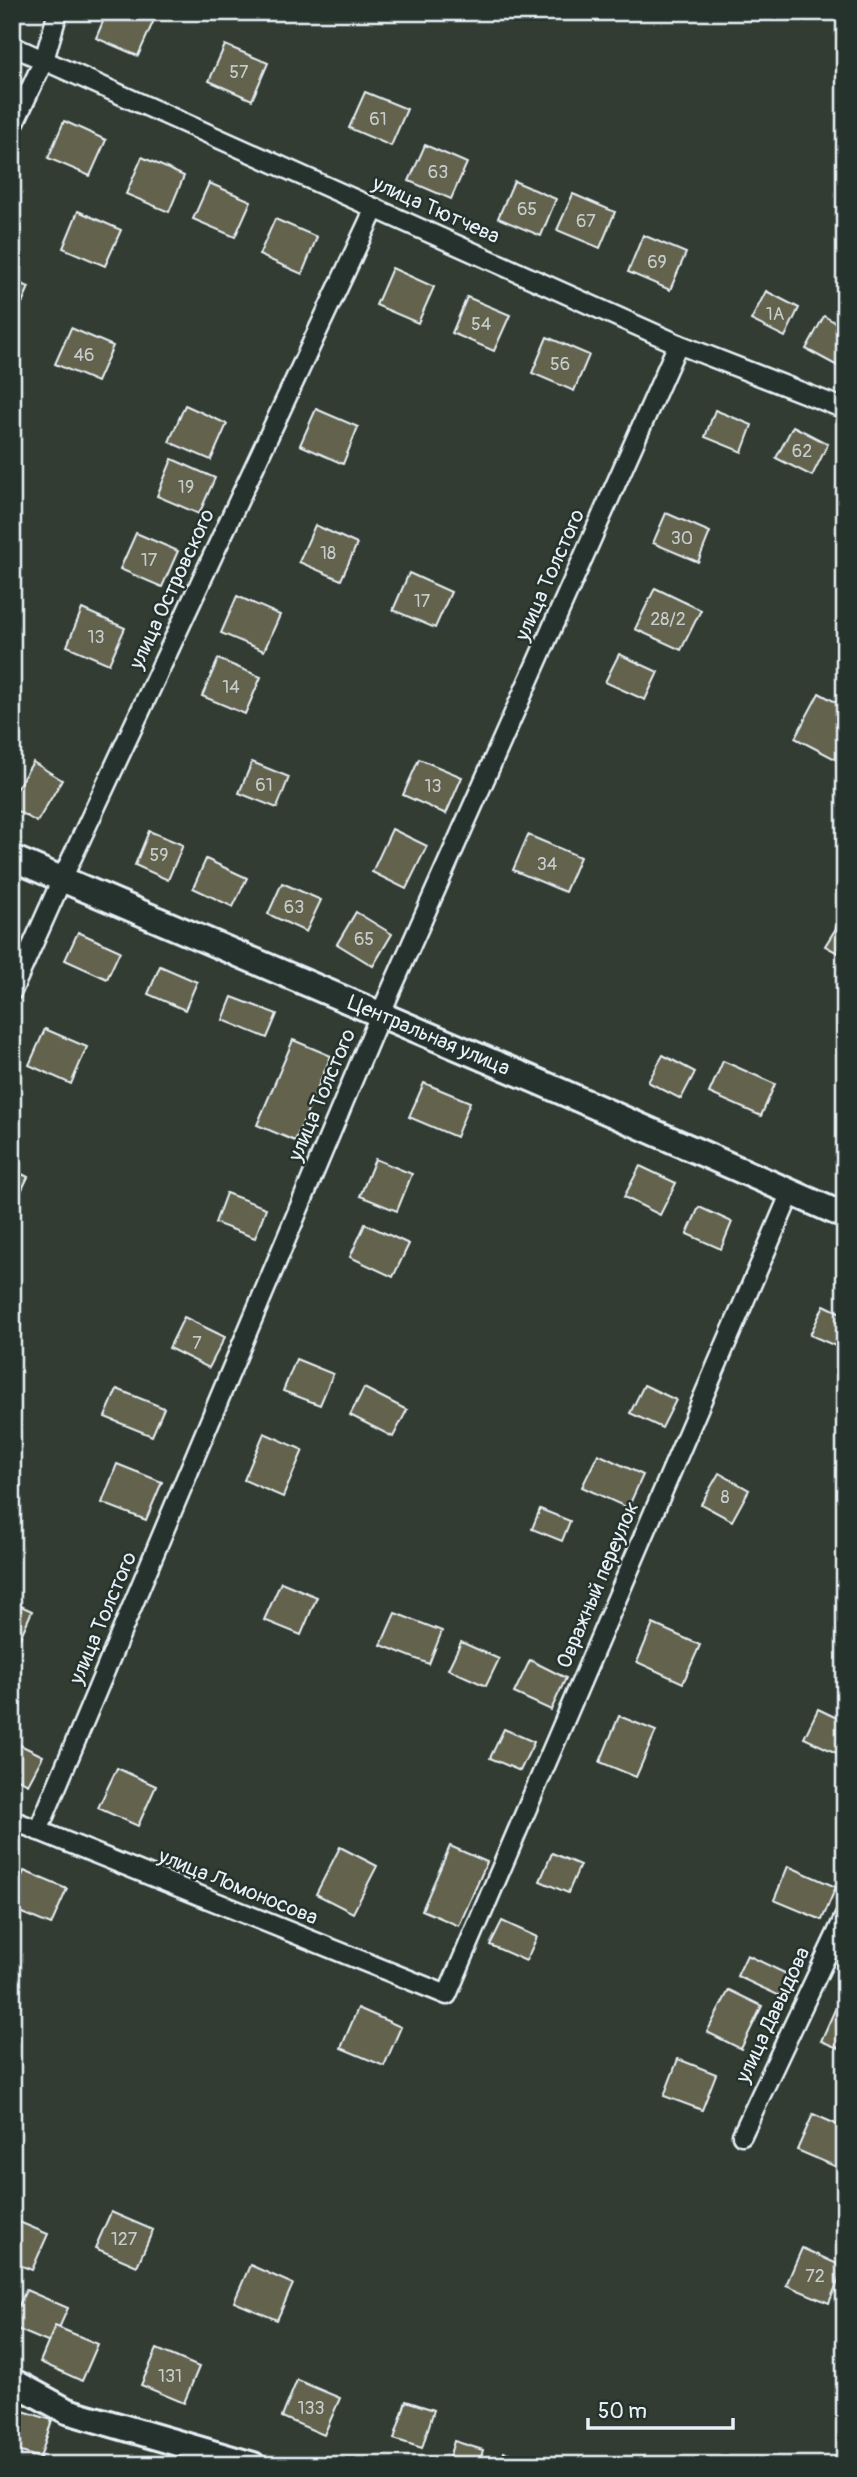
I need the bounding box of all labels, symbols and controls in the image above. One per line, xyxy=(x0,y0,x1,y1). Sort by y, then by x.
house number: 57 xyxy=(229,61,249,84)
house number: 61 xyxy=(369,108,387,131)
house number: 63 xyxy=(428,161,448,184)
street label: улица Тютчева xyxy=(367,170,504,250)
house number: 65 xyxy=(517,198,537,221)
house number: 67 xyxy=(576,210,596,233)
house number: 69 xyxy=(647,251,667,274)
house number: 1А xyxy=(766,303,785,326)
house number: 54 xyxy=(471,313,492,336)
house number: 46 xyxy=(74,344,94,367)
house number: 56 xyxy=(550,353,570,376)
house number: 62 xyxy=(792,440,812,463)
house number: 19 xyxy=(178,476,194,499)
street label: улица Островского xyxy=(123,505,221,674)
street label: улица Толстого xyxy=(509,505,591,646)
house number: 30 xyxy=(671,527,693,550)
house number: 18 xyxy=(320,542,336,565)
house number: 17 xyxy=(141,549,158,572)
house number: 17 xyxy=(414,590,431,613)
house number: 28/2 xyxy=(650,608,686,631)
house number: 13 xyxy=(87,626,105,649)
house number: 14 xyxy=(222,676,240,699)
house number: 61 xyxy=(255,774,273,797)
house number: 13 xyxy=(424,775,442,798)
house number: 59 xyxy=(149,844,169,867)
house number: 34 xyxy=(537,853,558,876)
house number: 63 xyxy=(284,896,304,919)
house number: 65 xyxy=(354,928,374,951)
street label: Центральная улица xyxy=(344,989,514,1082)
street label: улица Толстого xyxy=(282,1025,362,1166)
house number: 7 xyxy=(192,1332,202,1355)
house number: 8 xyxy=(720,1486,730,1509)
street label: Овражный переулок xyxy=(551,1497,645,1673)
street label: улица Толстого xyxy=(63,1548,143,1689)
street label: улица Ломоносова xyxy=(153,1842,322,1931)
street label: улица Давыдова xyxy=(729,1943,816,2088)
house number: 127 xyxy=(111,2228,138,2251)
house number: 72 xyxy=(805,2265,825,2288)
house number: 131 xyxy=(158,2365,182,2388)
scale bar xyxy=(588,2386,733,2430)
house number: 133 xyxy=(297,2397,325,2420)
text: 50 m xyxy=(598,2398,647,2425)

